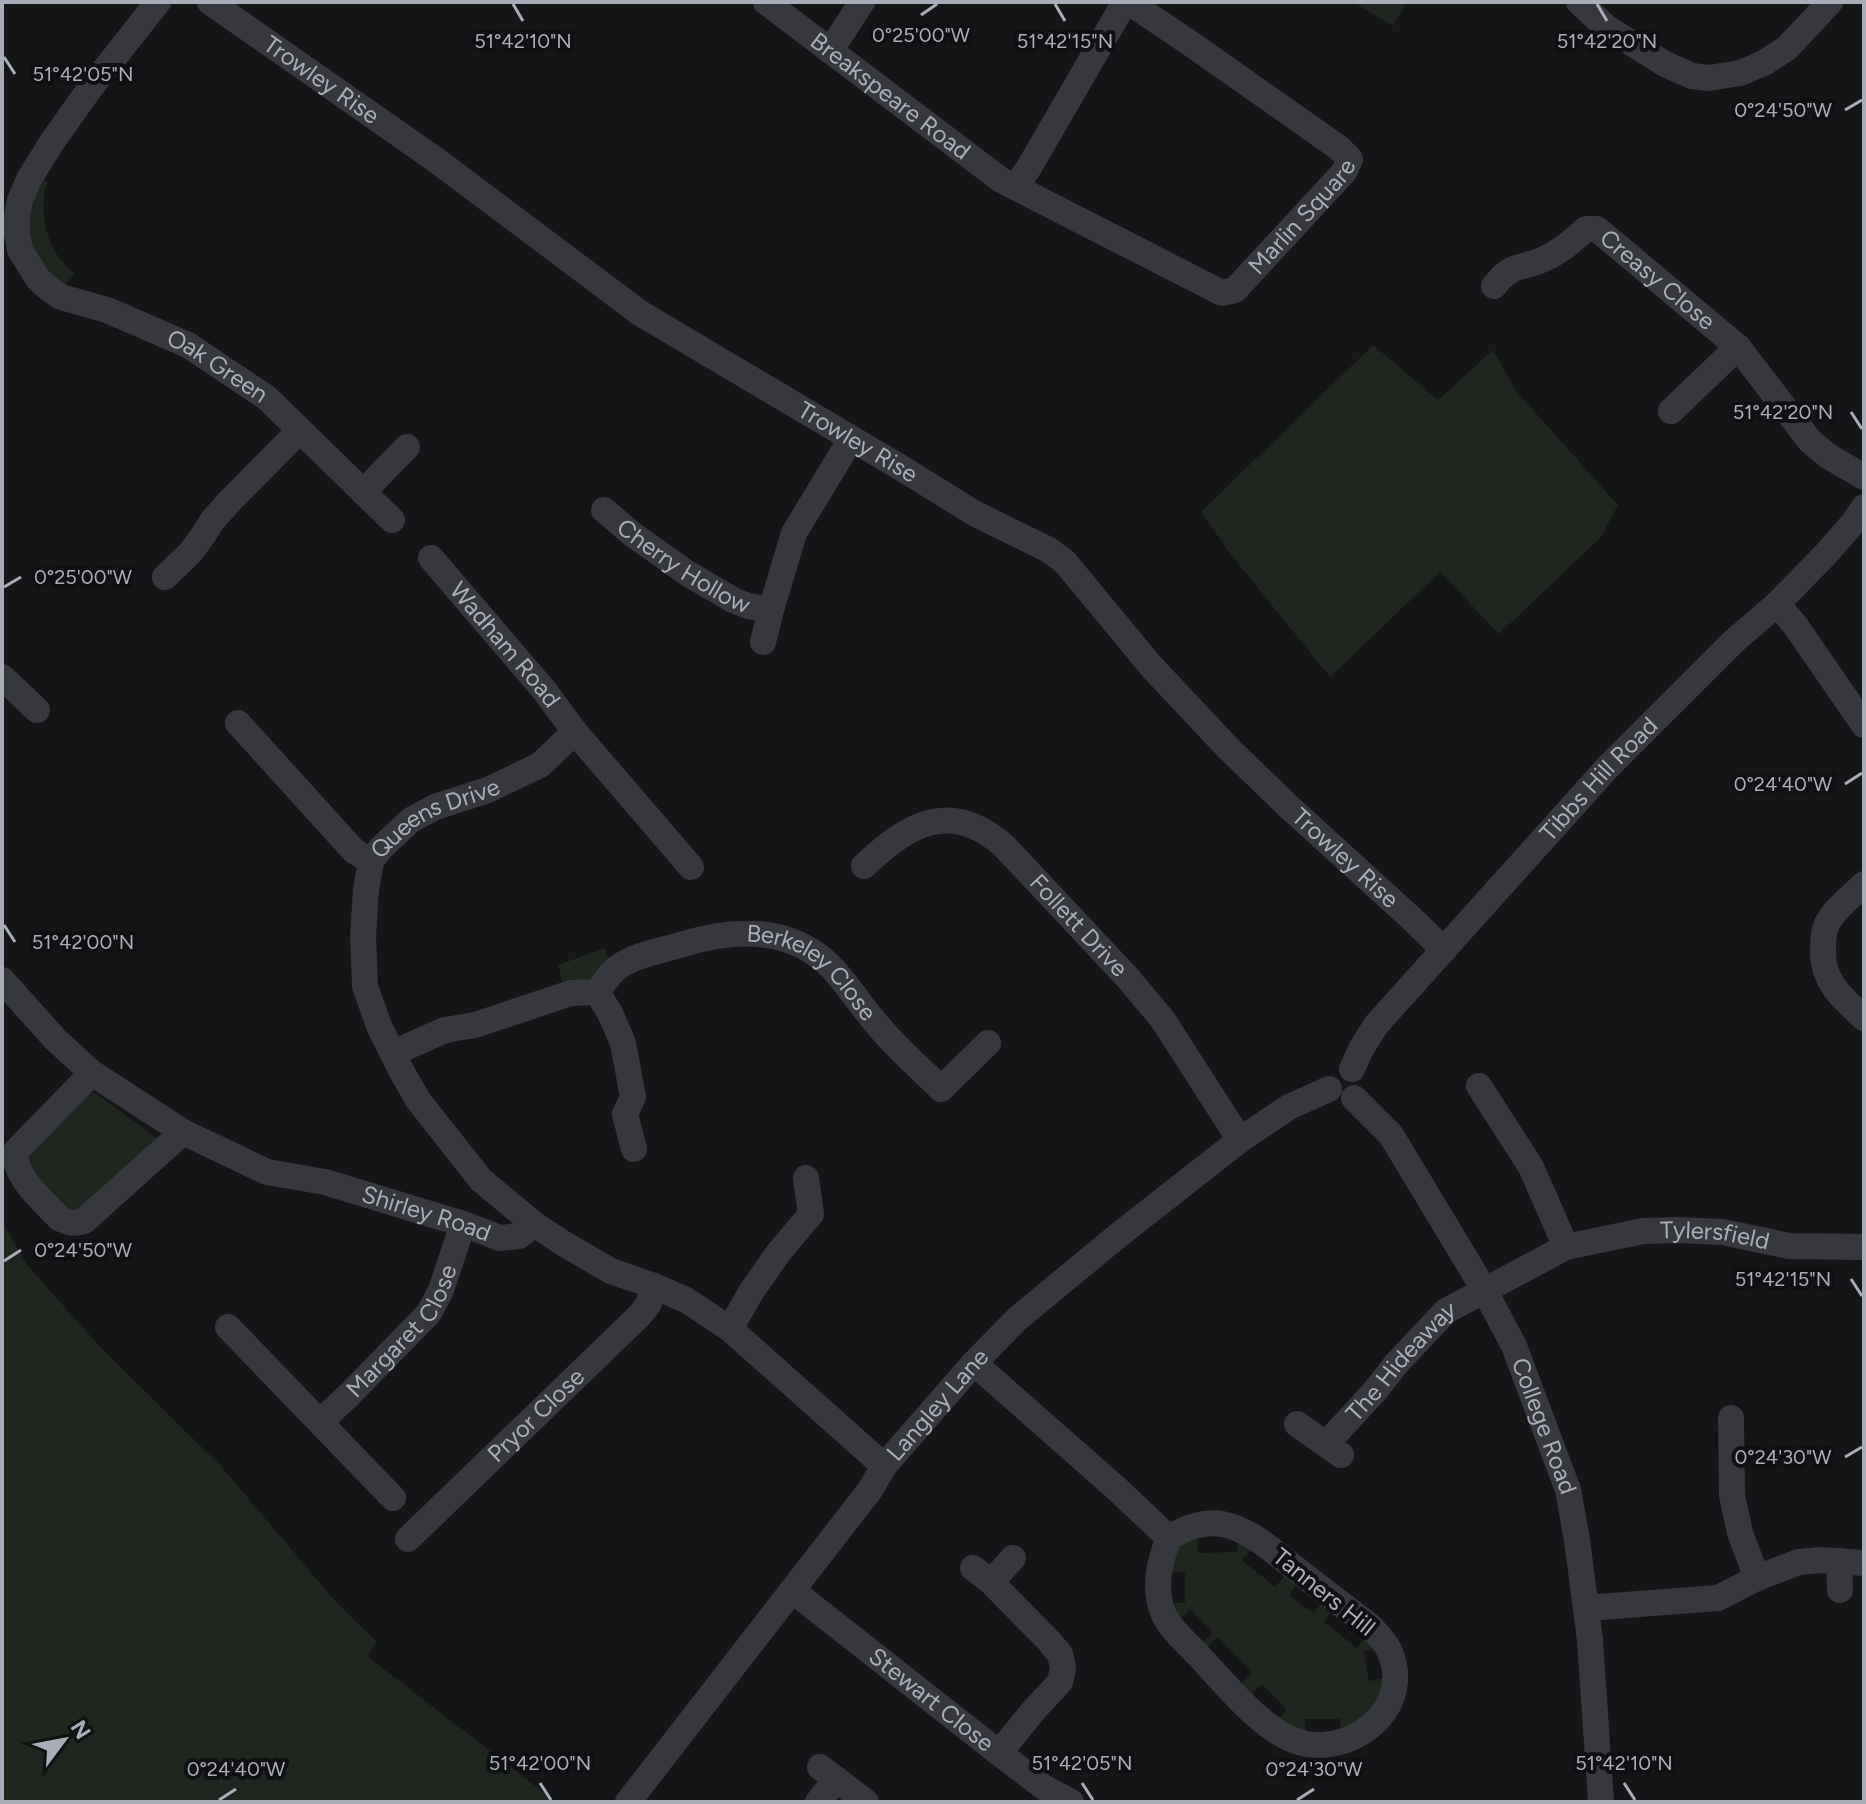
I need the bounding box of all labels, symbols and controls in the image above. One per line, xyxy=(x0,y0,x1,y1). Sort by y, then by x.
text: 0°25'00"W xyxy=(872,23,970,47)
street label: Breakspeare Road xyxy=(805,26,976,166)
street label: Trowley Rise xyxy=(258,29,385,130)
text: 51°42'10"N xyxy=(474,29,572,53)
text: 51°42'15"N xyxy=(1017,29,1113,53)
text: 51°42'20"N xyxy=(1557,29,1657,53)
text: 51°42'05"N xyxy=(33,62,133,86)
text: 0°24'50"W xyxy=(1734,98,1832,122)
street label: Marlin Square xyxy=(1242,155,1362,280)
street label: Creasy Close xyxy=(1594,223,1721,336)
street label: Oak Green xyxy=(163,323,274,409)
street label: Trowley Rise xyxy=(793,395,923,489)
text: 51°42'20"N xyxy=(1733,400,1833,424)
street label: Cherry Hollow xyxy=(611,512,755,619)
text: 0°25'00"W xyxy=(34,565,132,589)
street label: Wadham Road xyxy=(444,576,567,713)
street label: Tibbs Hill Road xyxy=(1533,711,1664,847)
street label: Queens Drive xyxy=(364,772,504,864)
text: 0°24'40"W xyxy=(1734,772,1832,796)
street label: Trowley Rise xyxy=(1286,802,1405,914)
street label: Follett Drive xyxy=(1024,868,1134,983)
street label: Berkeley Close xyxy=(746,918,883,1026)
text: 51°42'00"N xyxy=(32,930,134,954)
street label: Shirley Road xyxy=(358,1179,495,1247)
street label: Tylersfield xyxy=(1660,1215,1772,1255)
text: 0°24'50"W xyxy=(34,1238,132,1262)
street label: Margaret Close xyxy=(340,1261,462,1403)
text: 51°42'15"N xyxy=(1735,1267,1831,1291)
street label: The Hideaway xyxy=(1339,1294,1461,1427)
street label: Langley Lane xyxy=(880,1342,994,1467)
street label: College Road xyxy=(1506,1354,1583,1498)
street label: Pryor Close xyxy=(481,1362,590,1468)
text: 0°24'30"W xyxy=(1734,1445,1832,1469)
street label: Tanners Hill xyxy=(1267,1542,1381,1642)
street label: Stewart Close xyxy=(863,1641,1000,1758)
north arrow xyxy=(24,1700,104,1780)
text: N xyxy=(65,1715,96,1744)
text: 51°42'00"N xyxy=(489,1751,591,1775)
text: 51°42'05"N xyxy=(1032,1751,1132,1775)
text: 51°42'10"N xyxy=(1575,1751,1673,1775)
text: 0°24'40"W xyxy=(187,1757,285,1781)
text: 0°24'30"W xyxy=(1265,1757,1363,1781)

